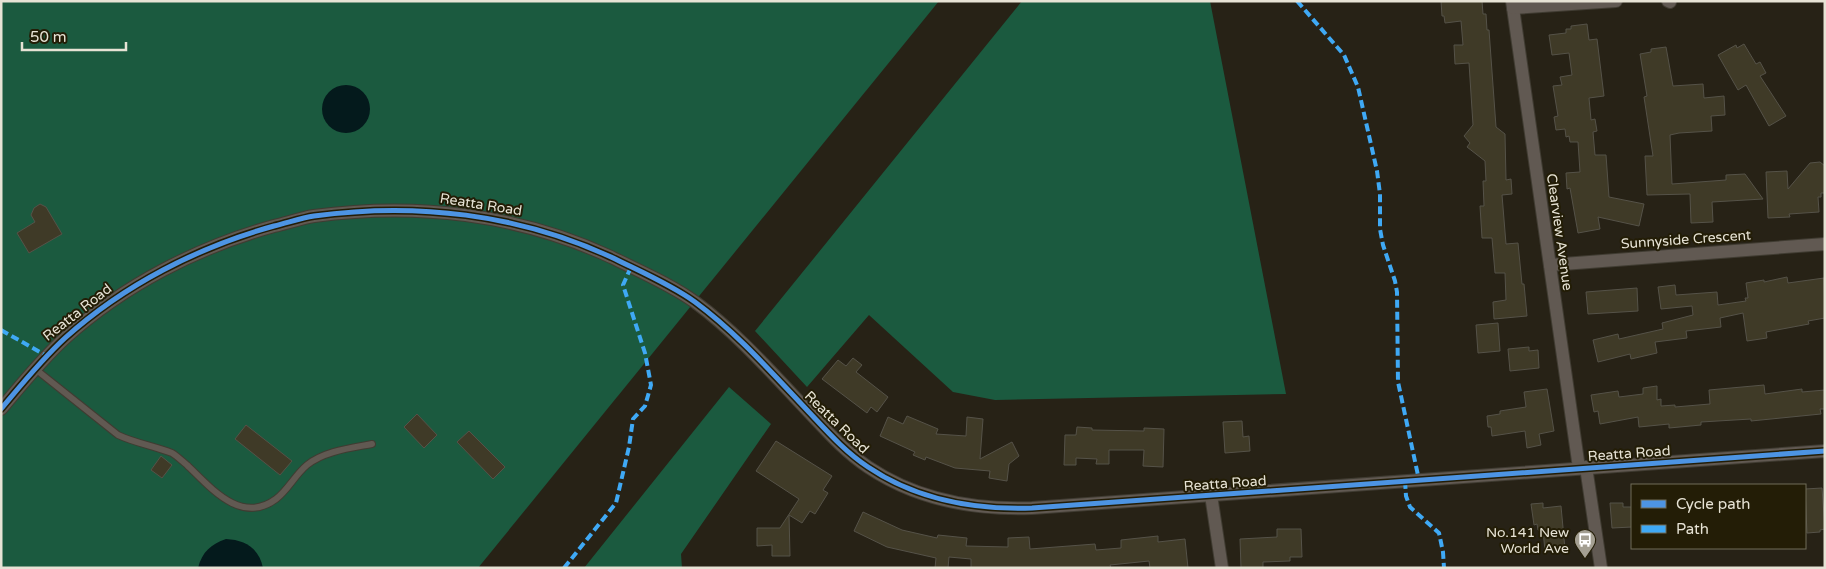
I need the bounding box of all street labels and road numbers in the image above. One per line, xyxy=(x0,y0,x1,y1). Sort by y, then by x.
street label: Clearview Avenue xyxy=(1543,172,1576,292)
street label: Reatta Road xyxy=(439,190,523,219)
street label: Sunnyside Crescent xyxy=(1620,226,1752,253)
street label: Reatta Road xyxy=(39,280,115,345)
street label: Reatta Road xyxy=(801,387,872,457)
street label: Reatta Road xyxy=(1587,442,1671,465)
street label: Reatta Road xyxy=(1183,472,1267,495)

